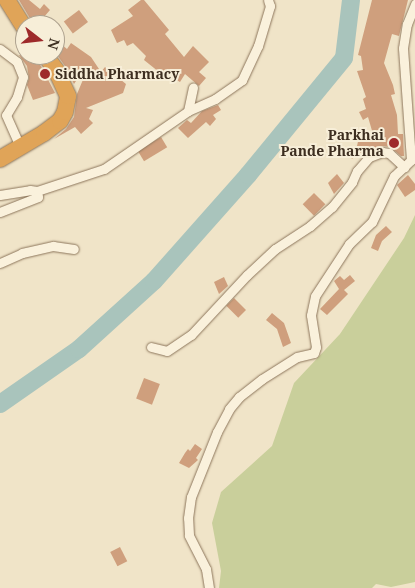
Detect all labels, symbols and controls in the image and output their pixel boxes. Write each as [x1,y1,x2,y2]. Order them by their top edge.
north arrow [15,15,65,65]
text: N [43,36,65,52]
place label: Siddha Pharmacy [55,66,179,82]
marker: Siddha Pharmacy [39,68,51,80]
place label: Parkhai Pande Pharma [280,127,384,160]
marker: Parkhai Pande Pharma [388,137,400,149]

